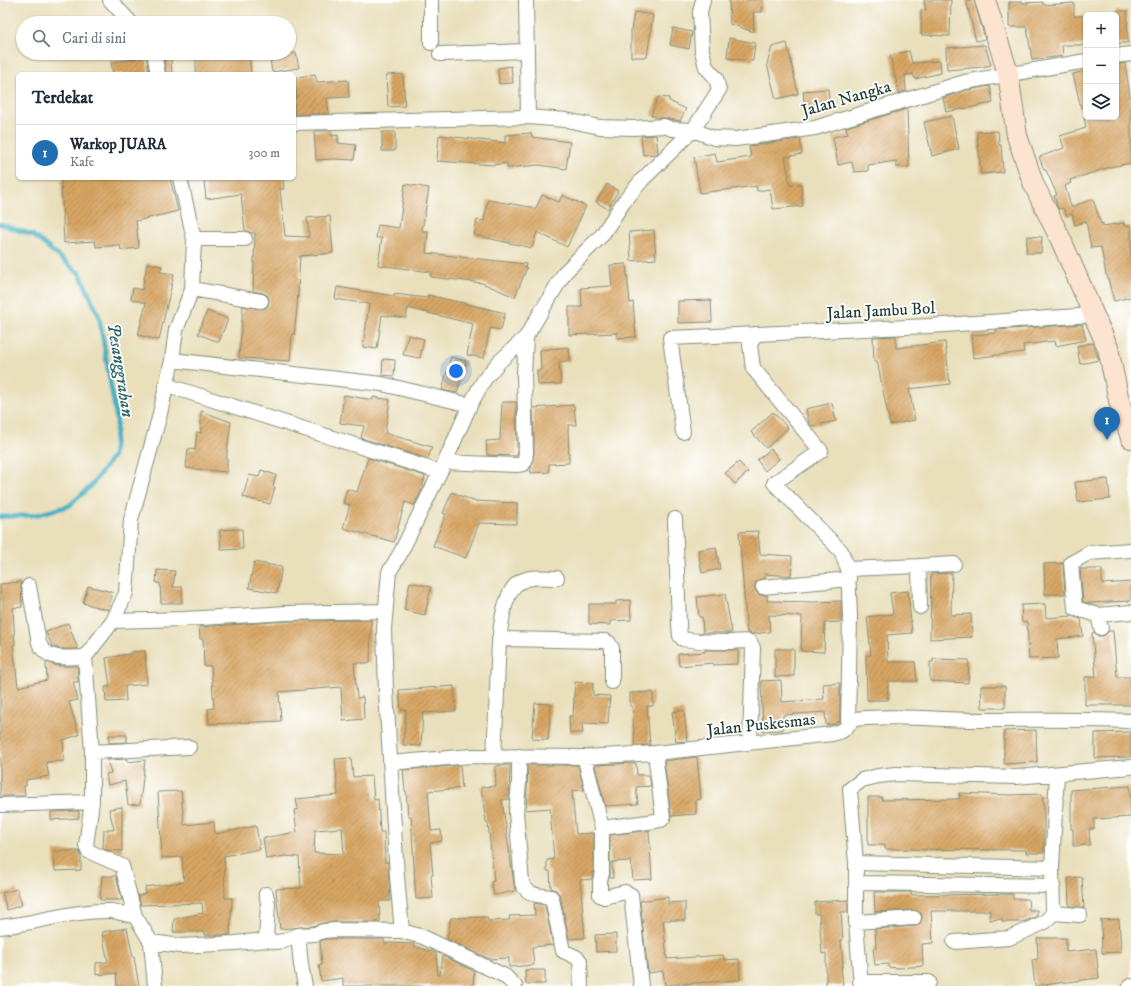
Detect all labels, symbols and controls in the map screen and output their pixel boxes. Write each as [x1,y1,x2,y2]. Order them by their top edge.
map controls [1083,12,1119,120]
button: + [1083,12,1119,48]
search box [16,16,296,60]
icon: search [30,27,52,49]
text: Cari di sini [62,29,126,48]
button: − [1083,48,1119,84]
street label: Jalan Nangka [797,75,894,123]
button: layers [1083,84,1119,120]
text: Terdekat [32,87,93,109]
text: Warkop JUARA [70,135,166,154]
text: 1 [43,145,47,161]
text: 300 m [249,145,280,161]
text: Kafe [70,154,94,170]
street label: Jalan Jambu Bol [824,297,936,325]
water label: Pesanggrahan [102,321,138,419]
your location [446,361,466,381]
pin: 1 [1094,407,1120,440]
street label: Jalan Puskesmas [704,708,817,742]

